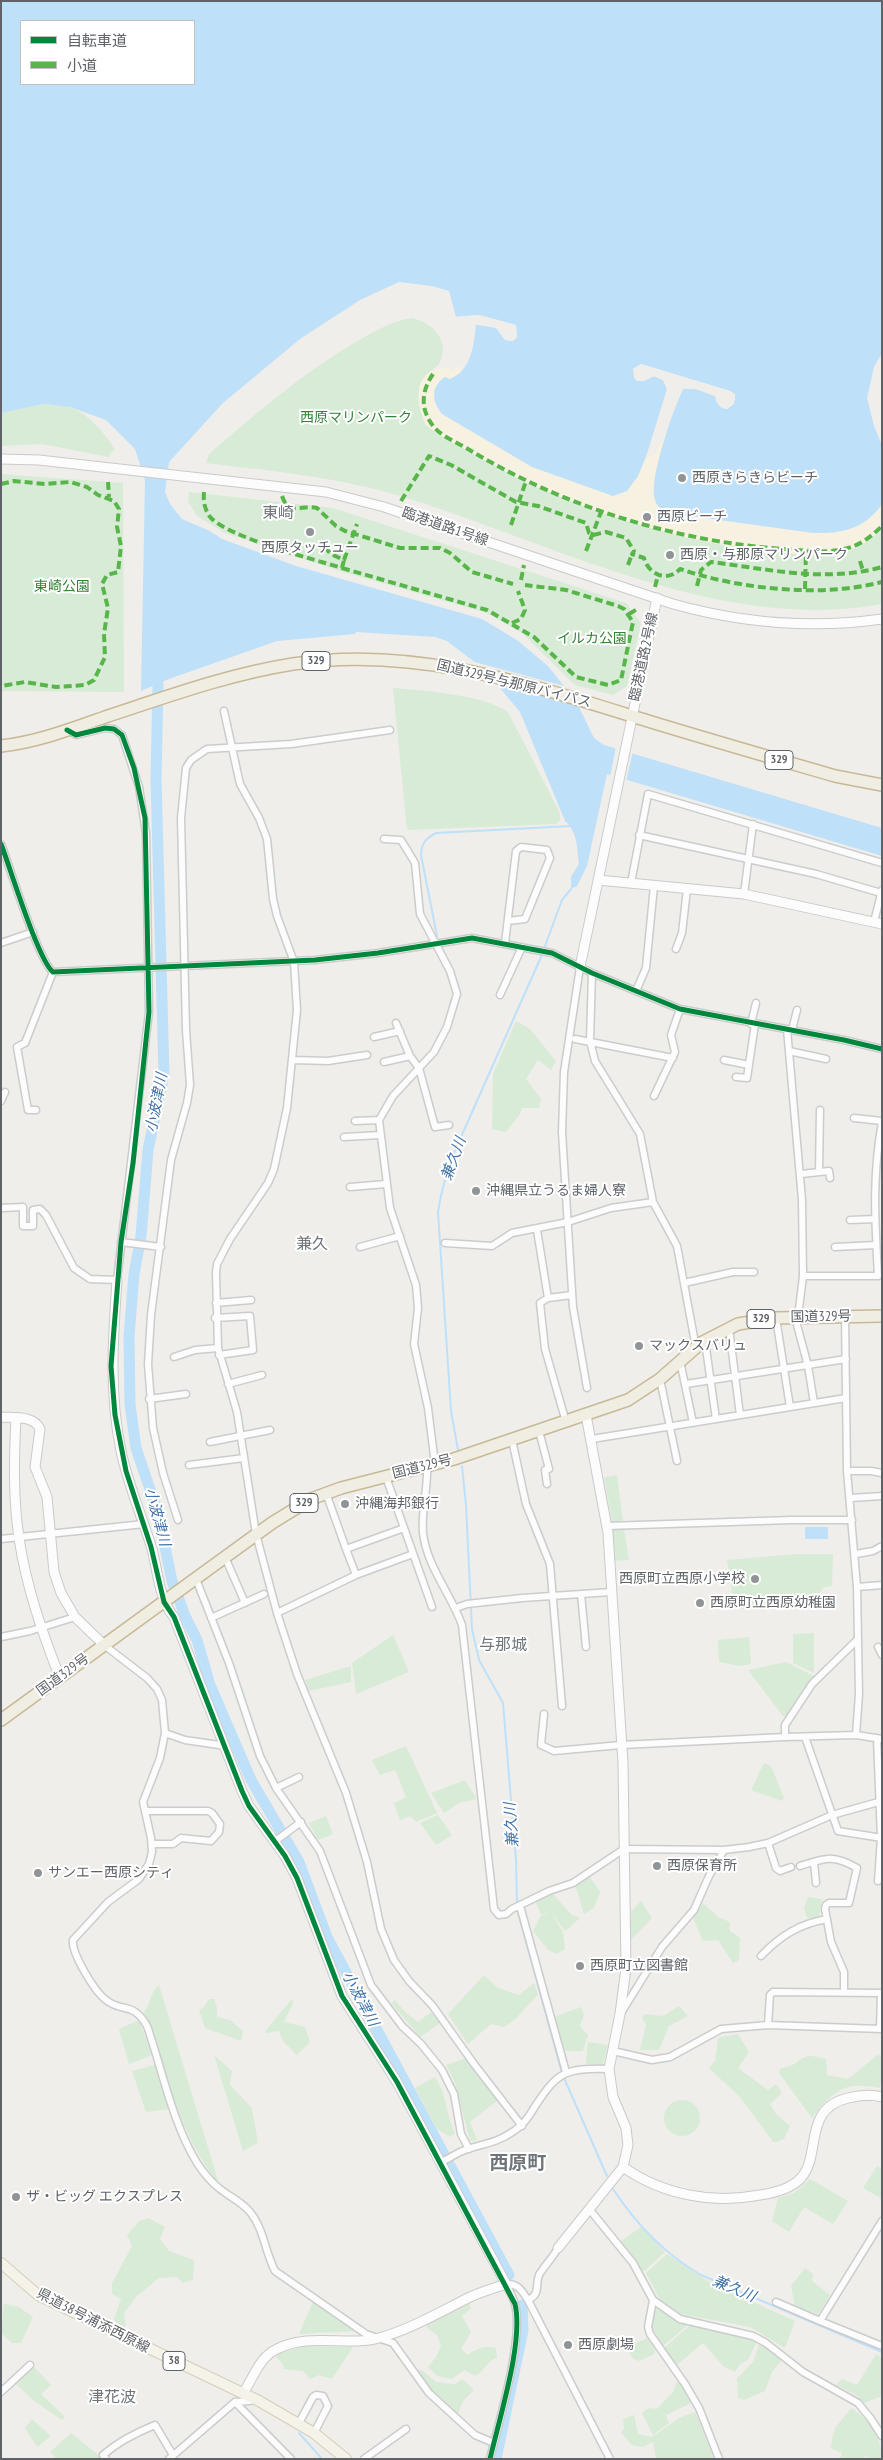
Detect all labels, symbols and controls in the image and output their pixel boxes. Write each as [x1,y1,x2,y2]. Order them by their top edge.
legend [20,20,195,85]
text: 自転車道 [67,31,127,50]
text: 小道 [67,56,97,75]
park label: 西原マリンパーク [300,410,412,426]
place label: 西原きらきらビーチ [692,470,818,486]
marker: 西原きらきらビーチ [676,472,688,484]
district label: 東崎 [262,503,294,523]
street label: 臨港道路1号線 [400,504,490,550]
place label: 西原ビーチ [657,509,727,525]
marker: 西原ビーチ [641,511,653,523]
marker: 西原タッチュー [304,526,316,538]
place label: 西原タッチュー [261,540,359,556]
place label: 西原・与那原マリンパーク [680,547,848,563]
marker: 西原・与那原マリンパーク [664,549,676,561]
park label: 東崎公園 [34,579,90,595]
street label: 臨港道路2号線 [626,611,662,703]
park label: イルカ公園 [557,631,627,647]
road number: 329 [302,651,330,670]
street label: 国道329号与那原バイパス [435,657,593,711]
road number: 329 [765,750,793,770]
water label: 小波津川 [142,1072,172,1134]
water label: 兼久川 [438,1135,470,1183]
place label: 沖縄県立うるま婦人寮 [486,1183,626,1199]
marker: 沖縄県立うるま婦人寮 [470,1185,482,1197]
district label: 兼久 [296,1234,328,1254]
street label: 国道329号 [790,1308,852,1326]
road number: 329 [747,1310,775,1328]
place label: マックスバリュ [649,1338,747,1354]
marker: マックスバリュ [633,1340,645,1352]
street label: 国道329号 [390,1451,454,1483]
water label: 小波津川 [141,1486,173,1548]
road number: 329 [290,1494,318,1512]
place label: 沖縄海邦銀行 [355,1496,439,1512]
marker: 沖縄海邦銀行 [339,1498,351,1510]
place label: 西原町立西原小学校 [619,1571,745,1587]
marker: 西原町立西原小学校 [749,1573,761,1585]
place label: 西原町立西原幼稚園 [710,1595,836,1611]
marker: 西原町立西原幼稚園 [694,1597,706,1609]
district label: 与那城 [479,1635,527,1655]
street label: 国道329号 [33,1650,93,1700]
water label: 兼久川 [501,1802,523,1848]
place label: 西原保育所 [667,1858,737,1874]
marker: 西原保育所 [651,1860,663,1872]
place label: サンエー西原シティ [48,1865,174,1881]
marker: サンエー西原シティ [32,1867,44,1879]
place label: 西原町立図書館 [590,1958,688,1974]
marker: 西原町立図書館 [574,1960,586,1972]
water label: 小波津川 [338,1968,382,2030]
district label: 西原町 [490,2153,546,2175]
place label: ザ・ビッグ エクスプレス [26,2189,183,2205]
marker: ザ・ビッグ エクスプレス [10,2191,22,2203]
water label: 兼久川 [710,2272,758,2306]
street label: 県道38号浦添西原線 [34,2285,152,2357]
place label: 西原劇場 [578,2337,634,2353]
marker: 西原劇場 [562,2339,574,2351]
road number: 38 [163,2352,185,2370]
district label: 津花波 [88,2387,136,2407]

